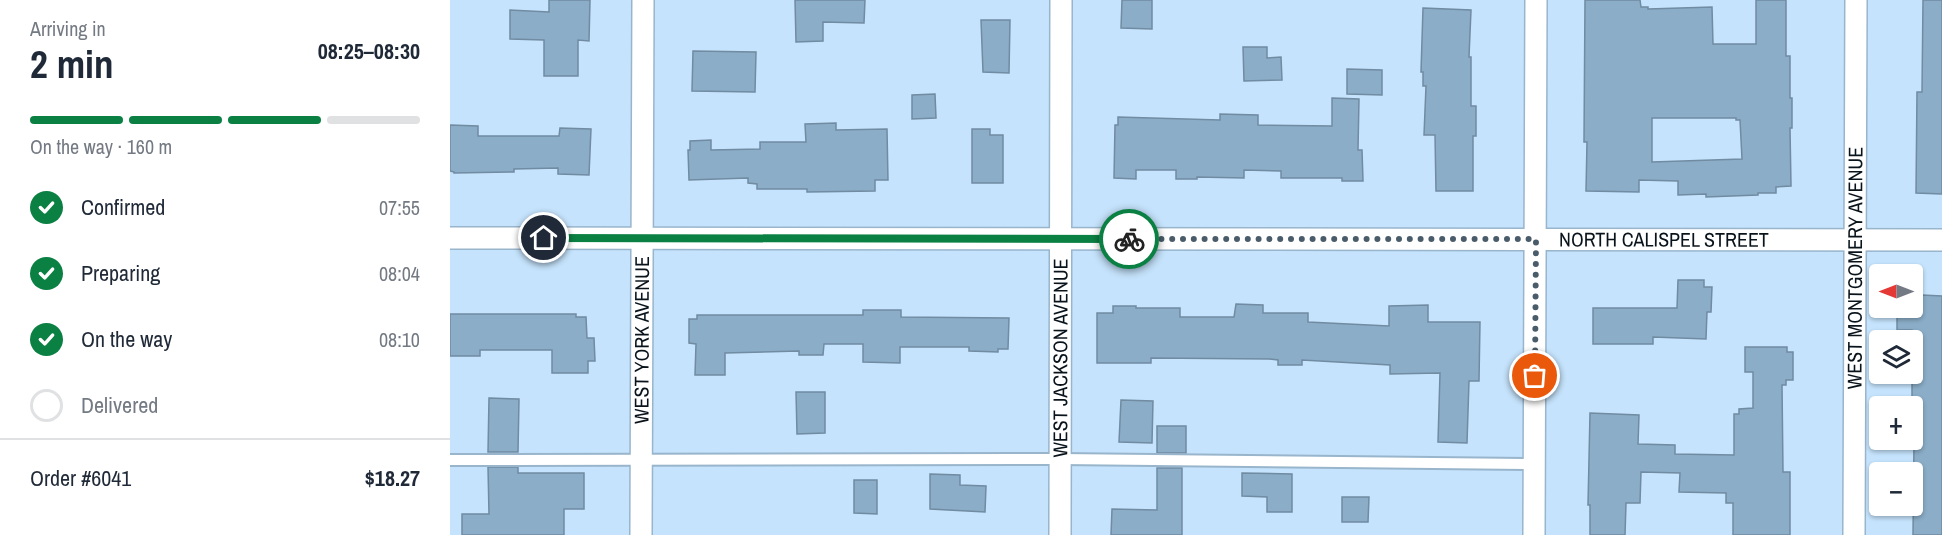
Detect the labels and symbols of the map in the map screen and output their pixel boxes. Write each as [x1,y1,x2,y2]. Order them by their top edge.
street label: WEST MONTGOMERY AVENUE [1841,147,1868,389]
courier [1099,209,1159,269]
pin [518,212,569,263]
street label: NORTH CALISPEL STREET [1559,225,1769,253]
street label: WEST YORK AVENUE [627,256,655,424]
street label: WEST JACKSON AVENUE [1046,258,1074,458]
north arrow [1869,264,1923,318]
pin [1509,350,1560,401]

